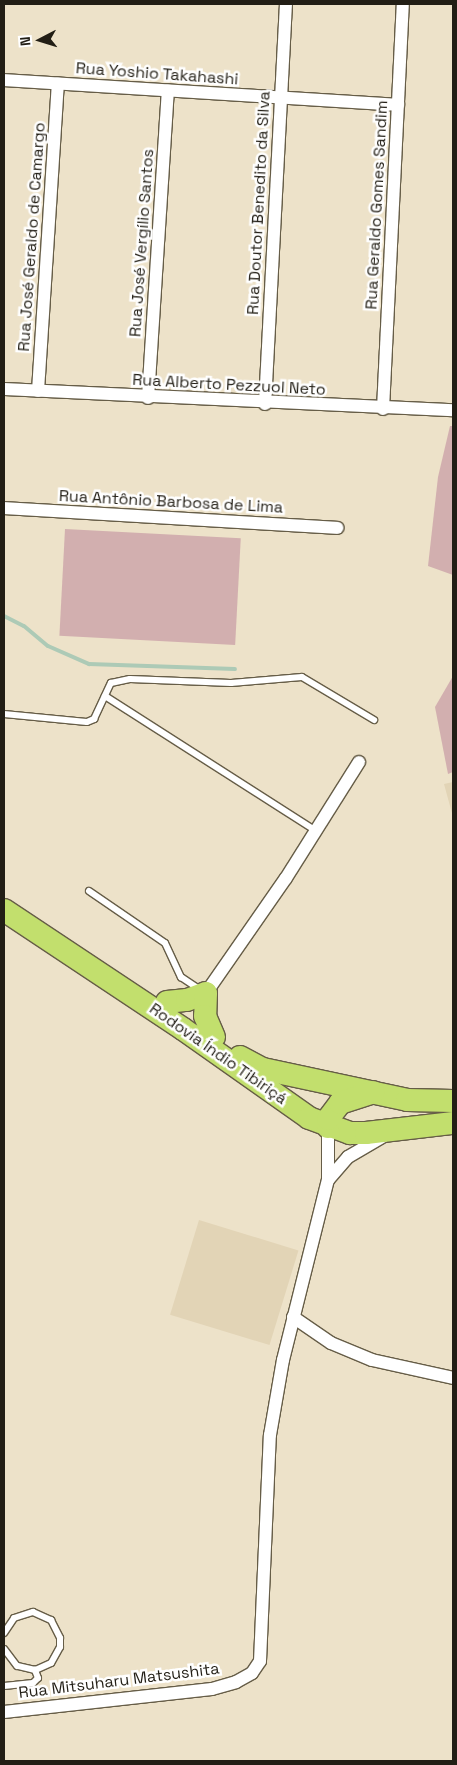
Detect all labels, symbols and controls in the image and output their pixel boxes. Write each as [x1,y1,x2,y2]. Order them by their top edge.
north arrow [15,15,65,65]
text: N [16,36,34,47]
street label: Rua Yoshio Takahashi [75,59,239,89]
street label: Rua Doutor Benedito da Silva [244,91,274,315]
street label: Rua Geraldo Gomes Sandim [362,100,392,310]
street label: Rua José Geraldo de Camargo [14,122,50,352]
street label: Rua José Vergílio Santos [126,148,158,338]
street label: Rua Alberto Pezzuol Neto [132,370,326,400]
street label: Rua Antônio Barbosa de Lima [58,487,284,517]
street label: Rodovia Índio Tibiriçá [145,999,291,1109]
street label: Rua Mitsuharu Matsushita [17,1659,221,1703]

